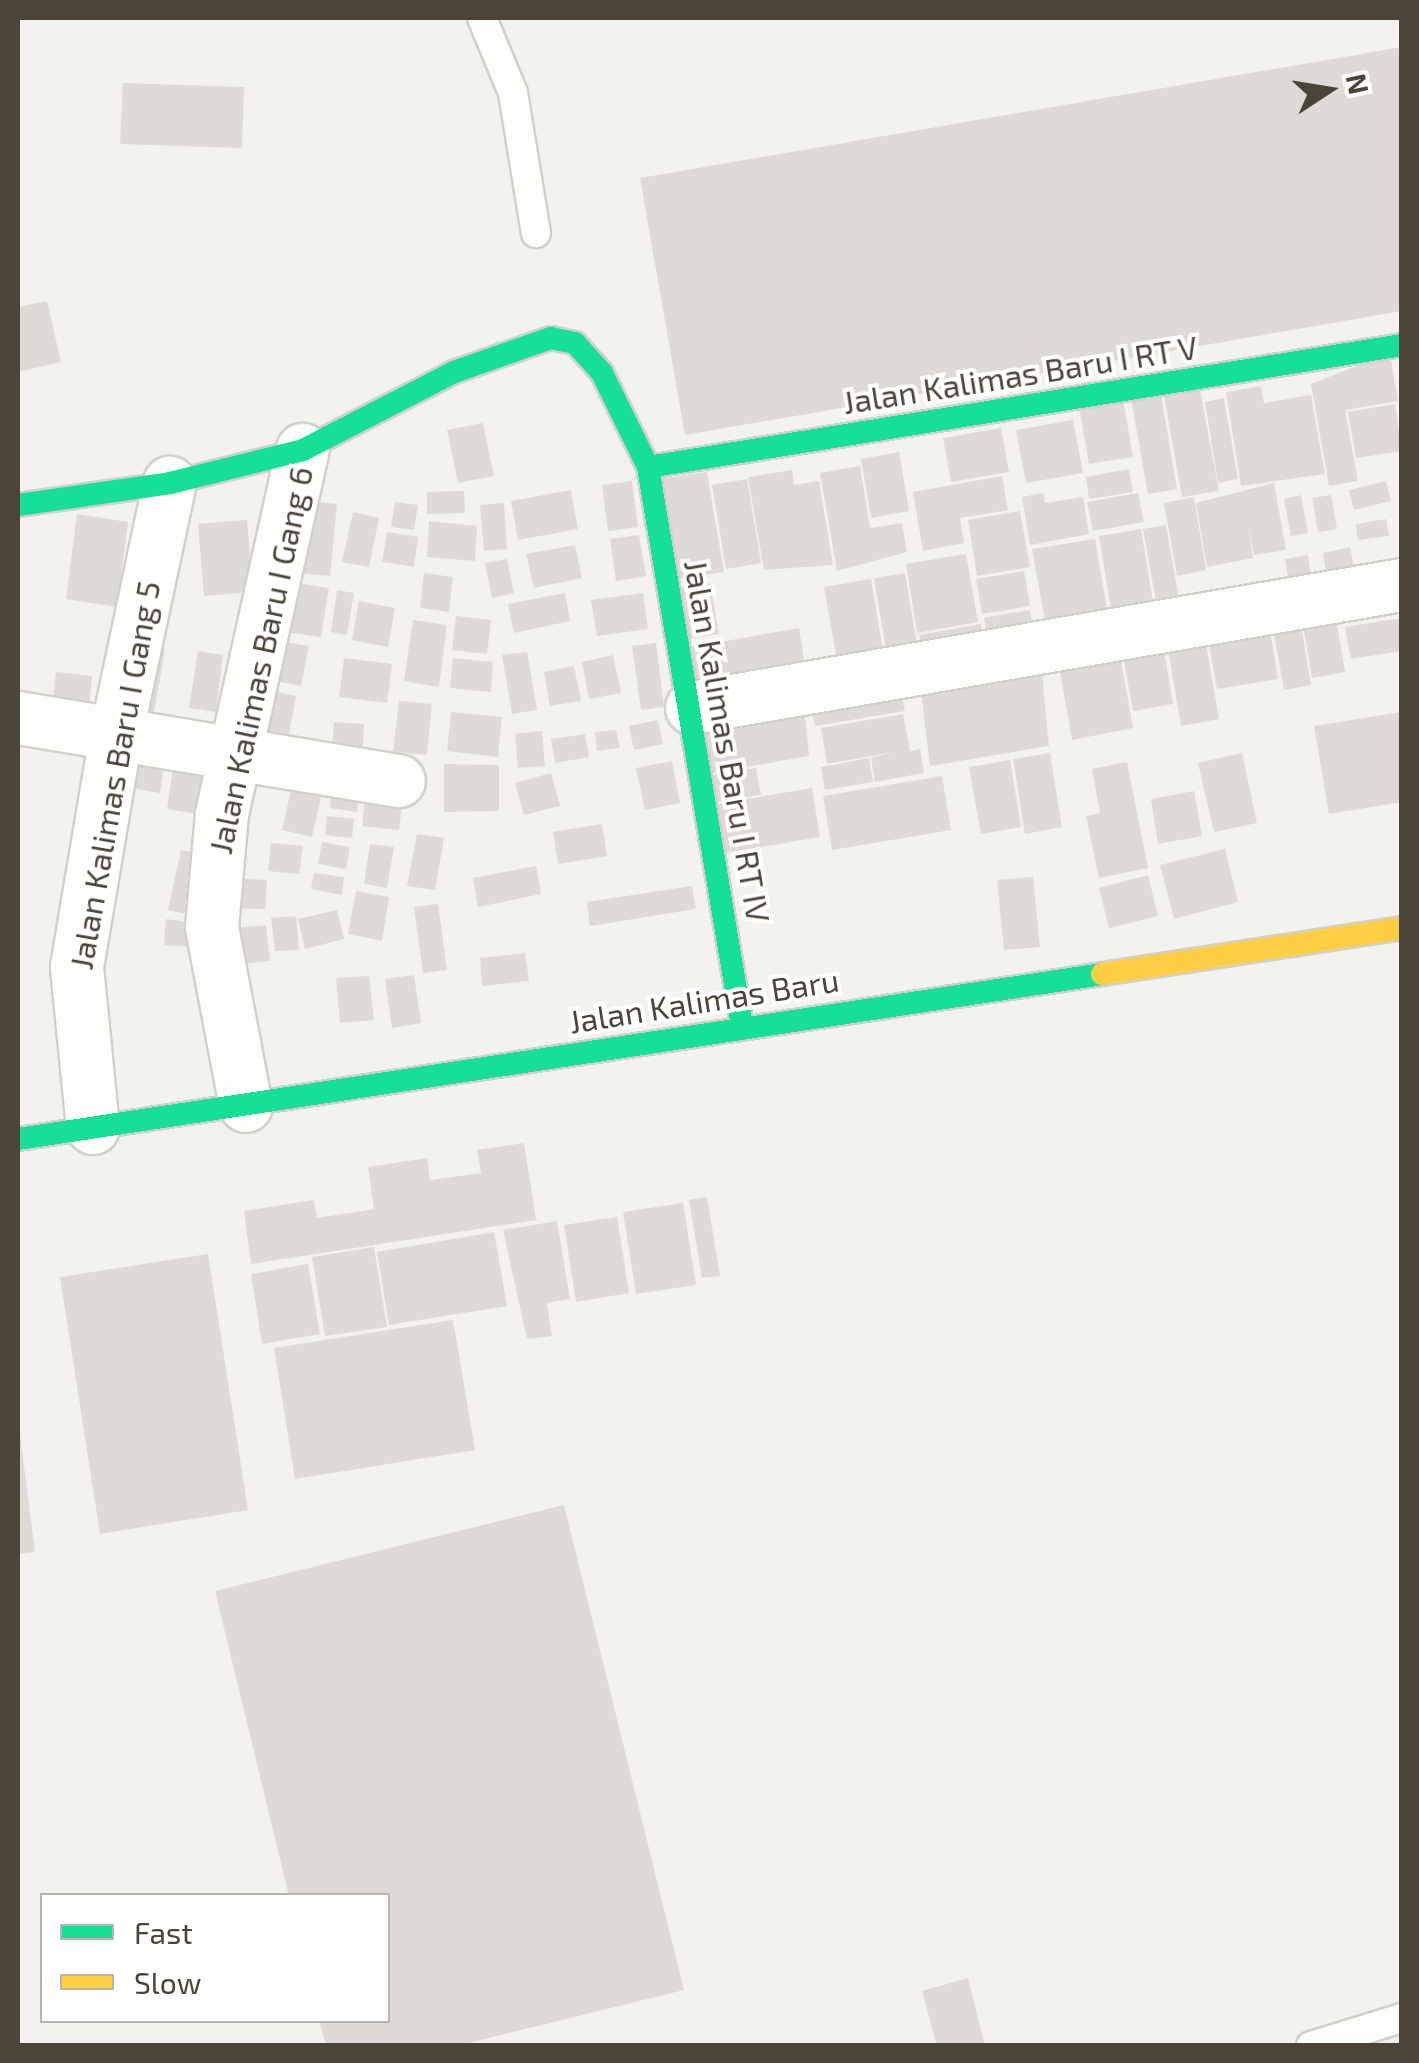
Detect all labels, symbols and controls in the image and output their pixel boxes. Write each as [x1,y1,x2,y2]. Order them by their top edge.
north arrow [1279,40,1379,140]
text: N [1340,70,1377,97]
street label: Jalan Kalimas Baru I RT V [839,327,1201,421]
street label: Jalan Kalimas Baru I Gang 6 [200,463,320,857]
street label: Jalan Kalimas Baru I RT IV [677,556,779,926]
street label: Jalan Kalimas Baru I Gang 5 [61,578,167,972]
street label: Jalan Kalimas Baru [566,960,842,1040]
legend [40,1893,390,2023]
text: Fast [134,1914,193,1950]
text: Slow [134,1964,201,2000]

